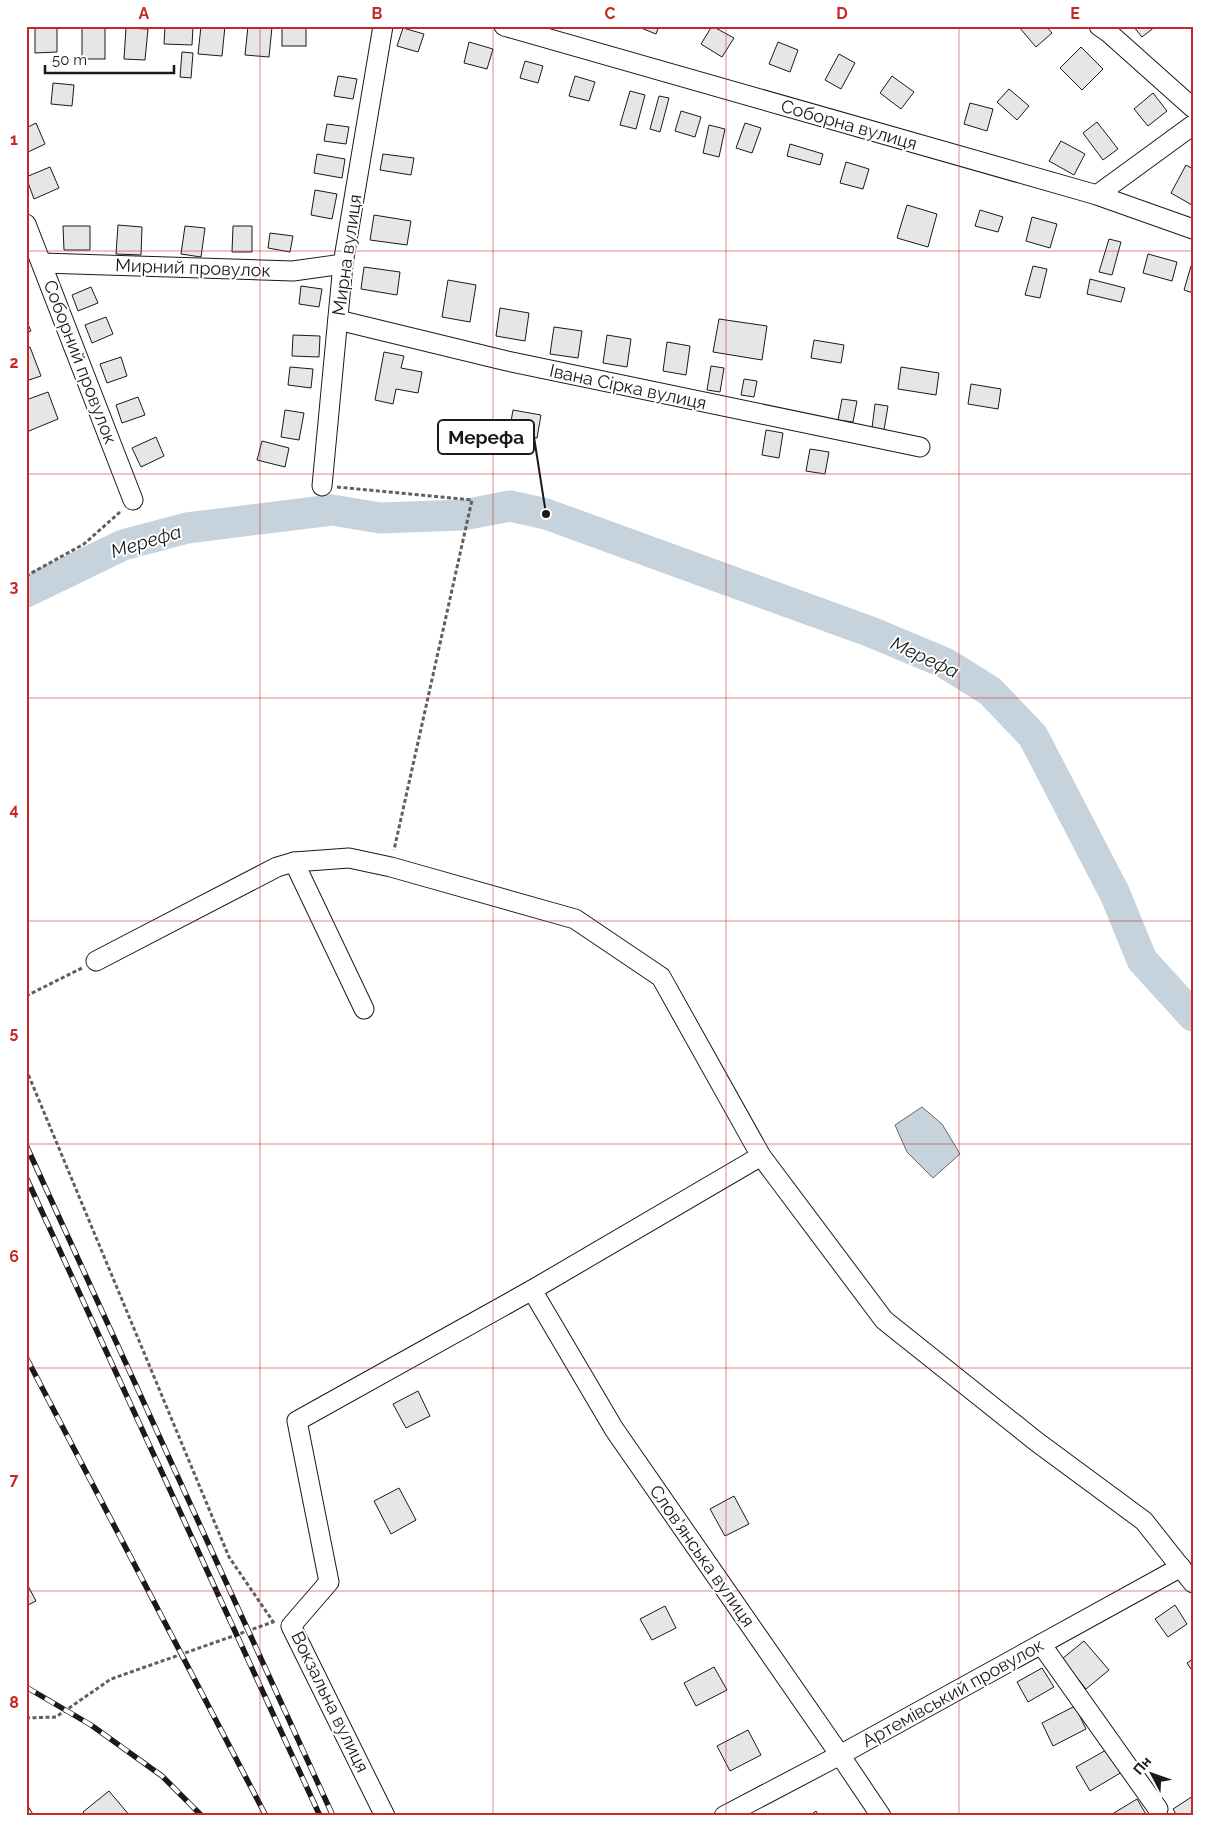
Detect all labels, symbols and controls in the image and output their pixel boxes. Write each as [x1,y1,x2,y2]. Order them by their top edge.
text: A [139,4,150,23]
text: B [372,4,383,23]
text: C [605,4,616,23]
text: D [836,4,848,23]
text: E [1070,4,1080,23]
scale bar [45,42,174,74]
text: 50 m [52,51,87,69]
street label: Соборна вулиця [779,95,920,154]
text: 1 [10,130,18,149]
street label: Мирна вулиця [328,193,365,317]
street label: Мирний провулок [115,254,271,281]
street label: Соборний провулок [39,277,121,447]
text: 2 [9,353,19,372]
street label: Івана Сірка вулиця [548,360,709,413]
callout: Мерефа [438,420,534,454]
text: Мерефа [448,426,524,448]
water label: Мерефа [108,520,184,562]
text: 3 [10,577,19,596]
water label: Мерефа [887,632,963,682]
text: 4 [9,800,19,819]
text: 5 [10,1023,19,1042]
text: 6 [9,1247,19,1266]
text: 7 [10,1470,19,1489]
street label: Слов’янська вулиця [646,1481,759,1631]
street label: Вокзальна вулиця [287,1628,374,1776]
street label: Артемівський провулок [858,1634,1047,1751]
text: 8 [9,1693,19,1712]
north arrow [1126,1750,1176,1800]
text: Пн [1130,1753,1154,1778]

